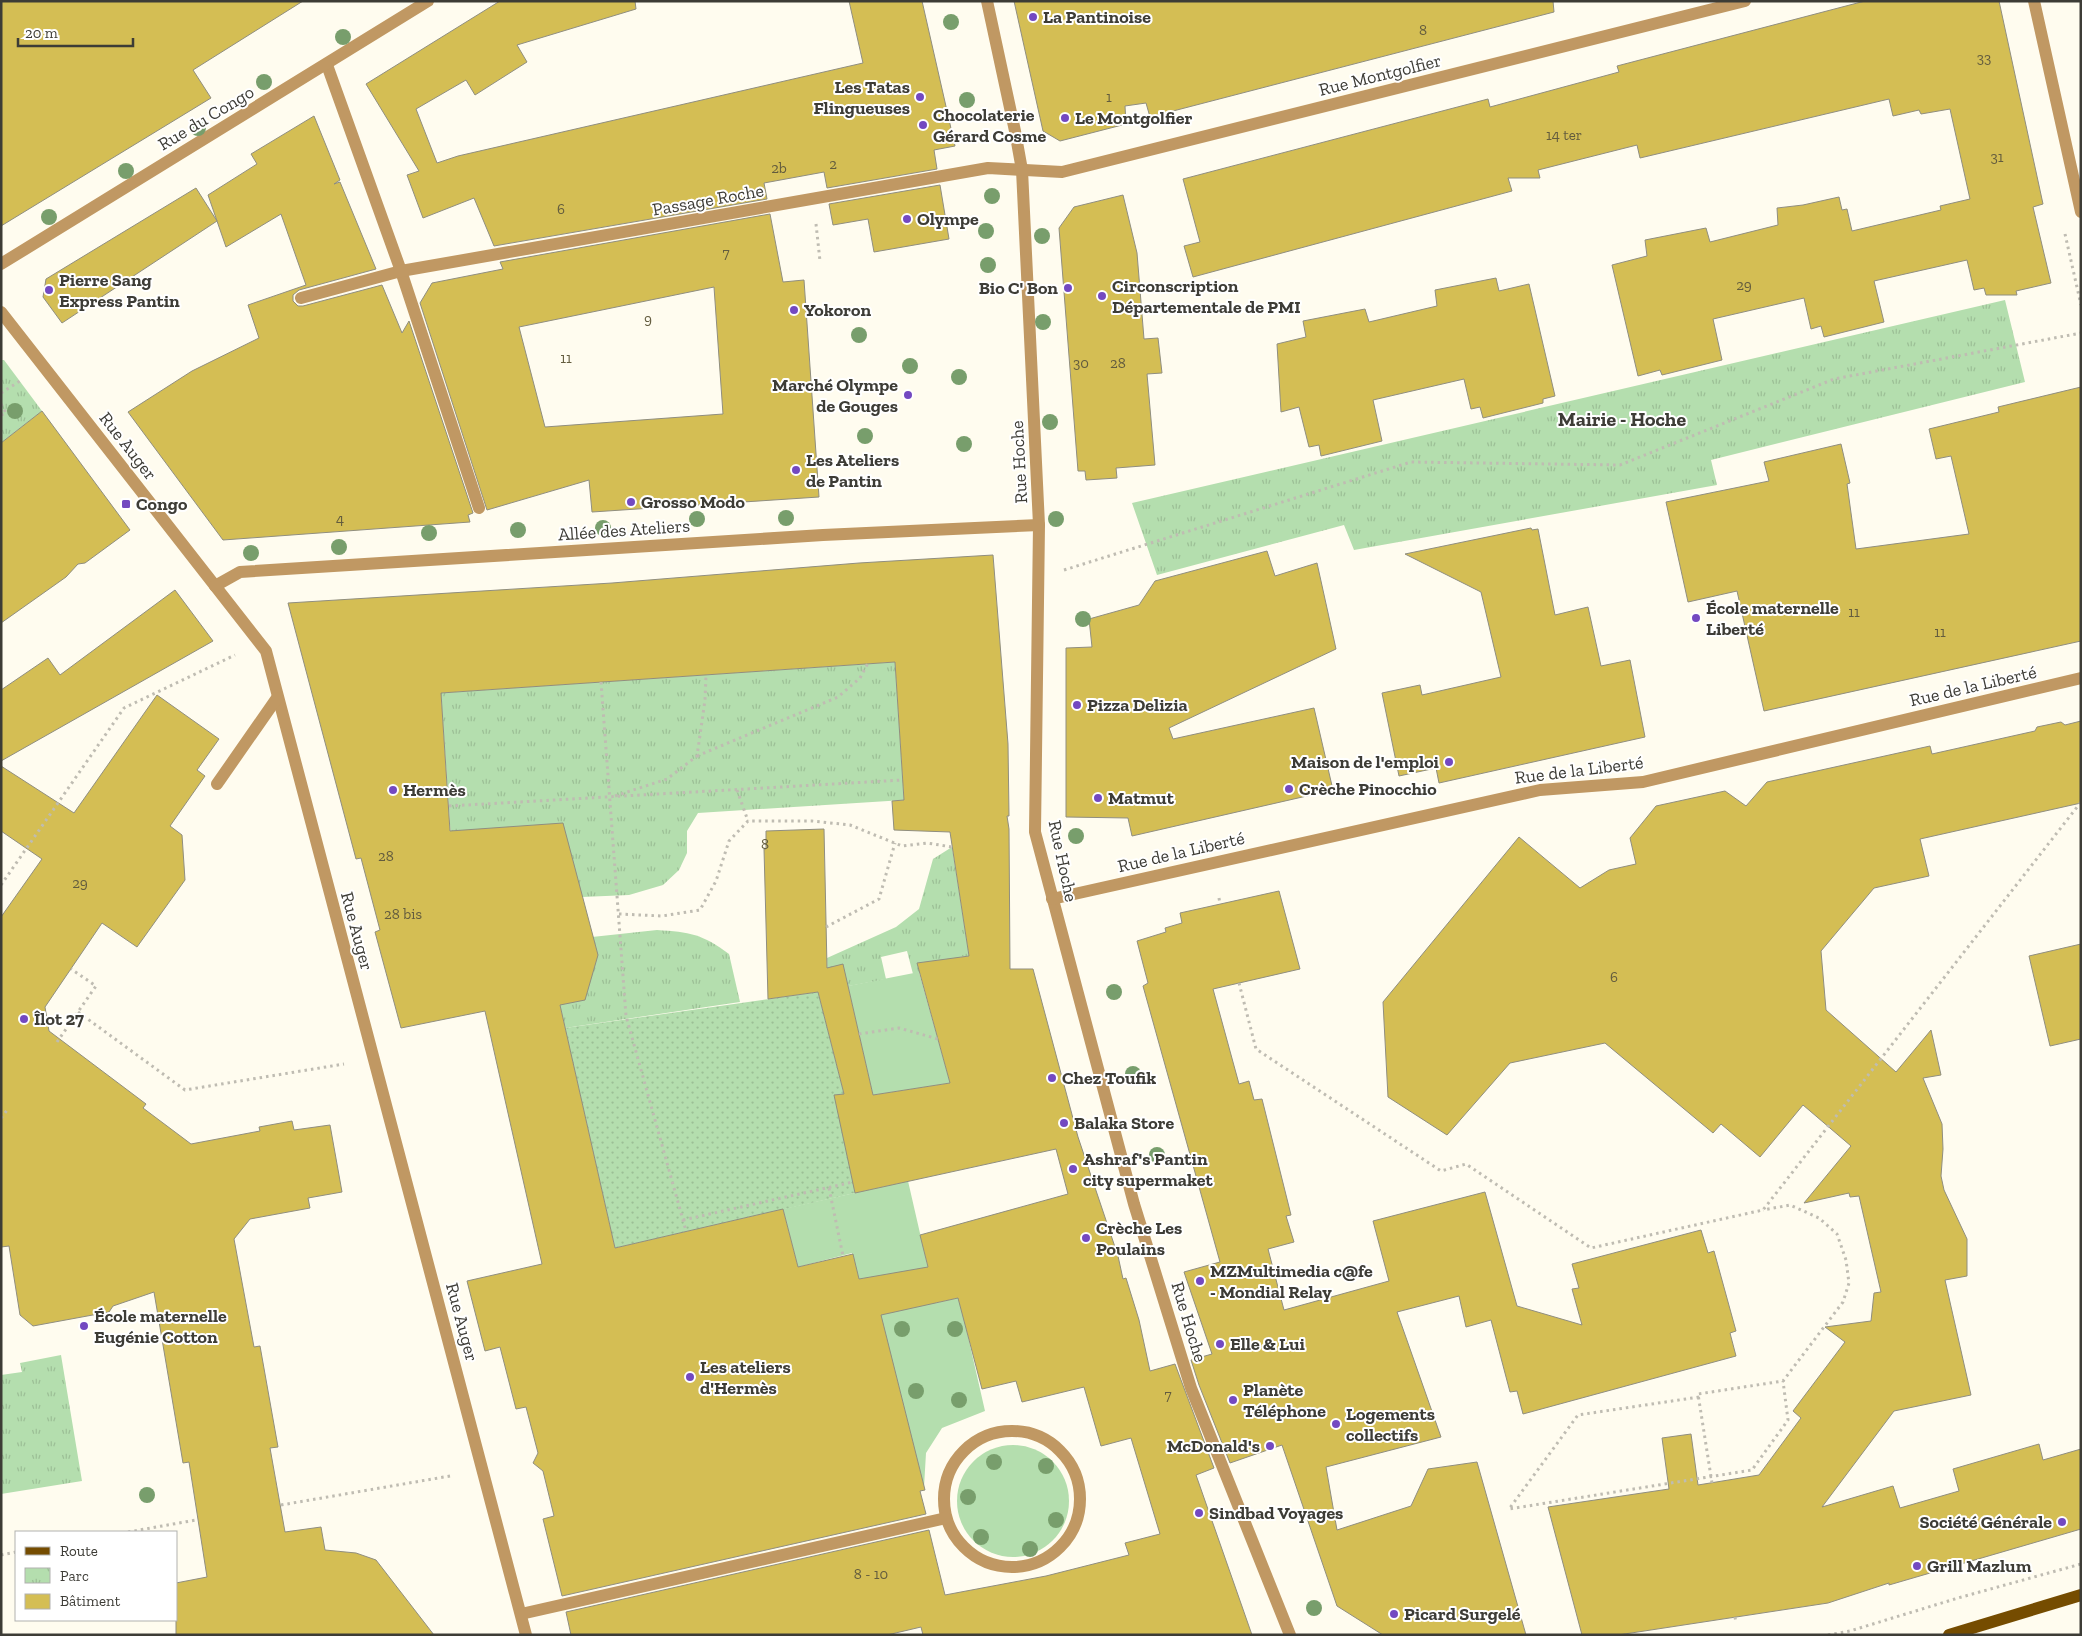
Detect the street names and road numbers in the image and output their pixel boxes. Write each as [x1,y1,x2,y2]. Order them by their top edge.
street label: Rue Montgolfier [1316,49,1444,101]
street label: Rue du Congo [154,81,258,155]
street label: Passage Roche [651,179,765,221]
street label: Rue Auger [95,407,161,485]
street label: Rue Hoche [1006,420,1032,504]
street label: Allée des Ateliers [557,514,691,546]
street label: Rue de la Liberté [1907,661,2039,711]
street label: Rue de la Liberté [1513,751,1645,789]
street label: Rue Hoche [1044,818,1082,904]
street label: Rue de la Liberté [1115,827,1247,877]
street label: Rue Auger [336,889,378,973]
street label: Rue Hoche [1166,1279,1212,1365]
street label: Rue Auger [441,1280,483,1364]

